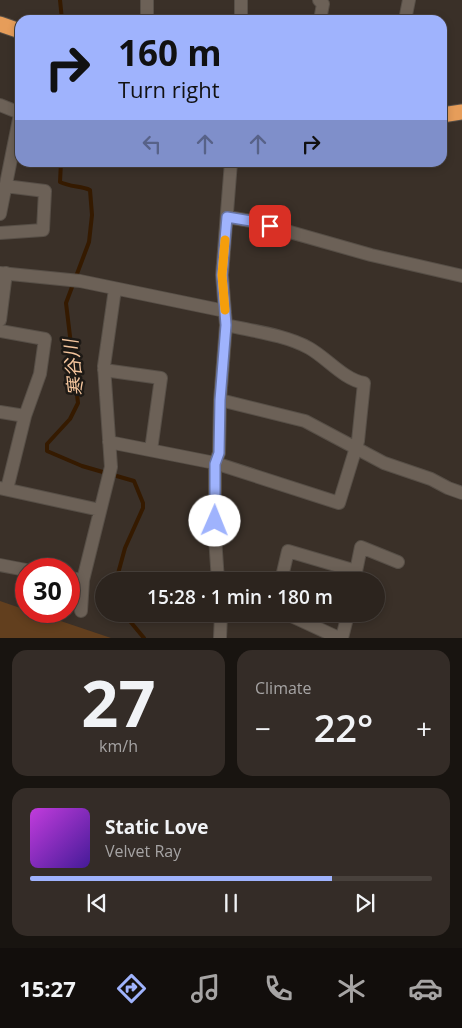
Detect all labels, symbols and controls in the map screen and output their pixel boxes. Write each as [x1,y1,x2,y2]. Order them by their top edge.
text: 160 m [118,29,222,76]
icon: right [35,35,100,100]
text: Turn right [118,74,220,104]
icon: left [138,130,166,158]
icon: ahead [191,130,219,158]
icon: ahead [244,130,272,158]
icon: right [297,130,325,158]
pin [249,205,291,247]
icon: arrive [256,212,284,240]
water label: 寒谷川 [57,336,89,398]
position arrow [188,494,240,546]
speed limit sign: 30 [15,558,80,623]
text: 15:28 · 1 min · 180 m [147,584,333,610]
text: 27 [81,658,156,746]
text: Climate [255,677,312,699]
text: 22° [314,701,373,753]
text: − [255,709,271,747]
text: + [416,709,432,747]
text: km/h [99,735,138,757]
text: Static Love [105,814,208,840]
text: Velvet Ray [105,840,181,862]
icon: previous [83,889,111,917]
icon: pause [217,889,245,917]
icon: next [351,889,379,917]
icon: directions [114,971,149,1006]
icon: music [188,971,223,1006]
icon: phone [261,971,296,1006]
icon: climate [334,971,369,1006]
icon: car [408,971,443,1006]
text: 15:27 [19,973,76,1003]

